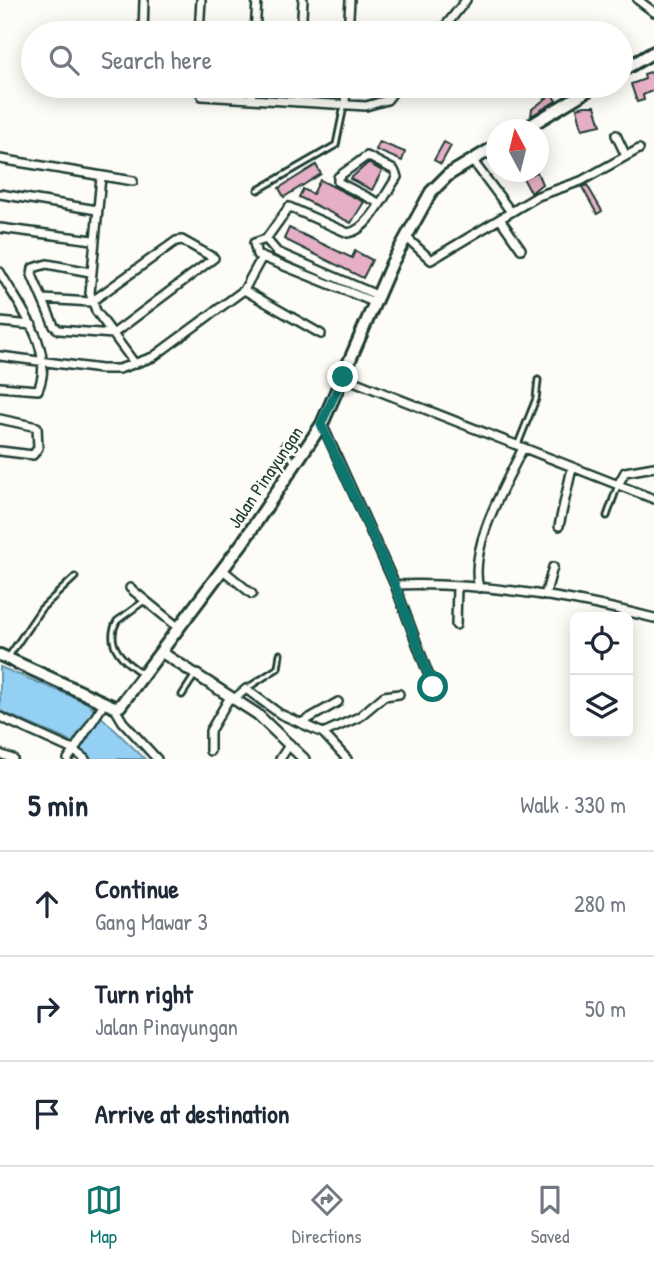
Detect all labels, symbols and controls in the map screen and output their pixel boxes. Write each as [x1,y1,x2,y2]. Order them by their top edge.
search box [21,21,633,98]
icon: search [45,41,83,79]
text: Search here [101,42,212,77]
north arrow [486,119,549,182]
route end [327,361,358,392]
street label: Jalan Pinayungan [221,421,309,533]
map controls [570,612,633,738]
button: locate [570,612,633,675]
route start [417,671,448,702]
button: layers [570,675,633,738]
text: 5 min [28,785,88,825]
text: Walk · 330 m [520,789,626,820]
text: Continue [95,871,179,906]
icon: ahead [28,885,66,923]
text: 280 m [574,888,626,919]
text: Gang Mawar 3 [95,906,208,937]
text: Turn right [95,976,193,1011]
icon: right [28,990,66,1028]
text: 50 m [585,993,626,1024]
text: Jalan Pinayungan [95,1011,238,1042]
icon: arrive [28,1095,66,1133]
text: Arrive at destination [95,1096,290,1131]
tab: Map [85,1181,123,1249]
tab: Directions [292,1181,362,1249]
tab: Saved [531,1181,569,1249]

